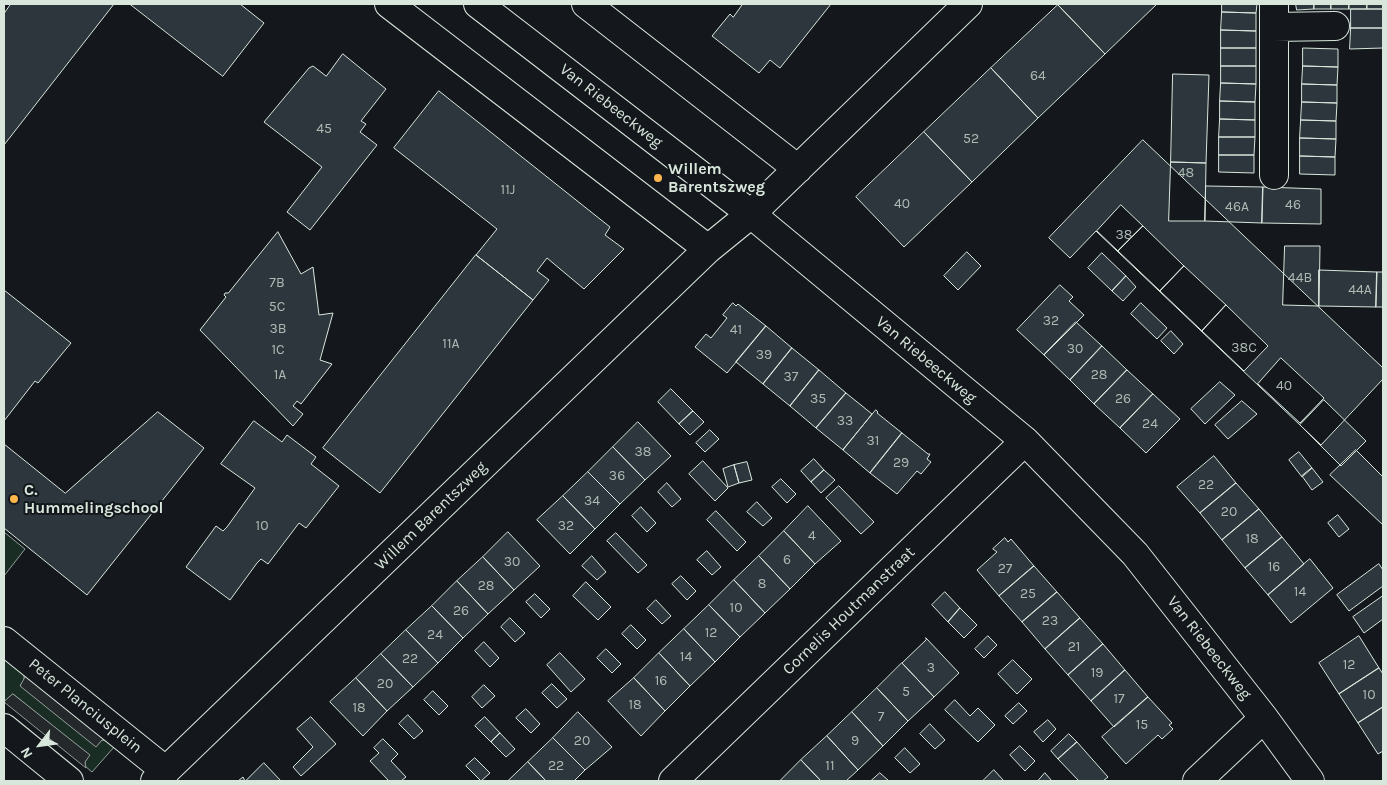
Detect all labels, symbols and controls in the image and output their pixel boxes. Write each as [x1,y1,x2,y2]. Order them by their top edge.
street label: Van Riebeeckweg [556,60,666,152]
house number: 64 [1030,68,1046,84]
house number: 45 [316,121,332,137]
house number: 52 [963,131,979,147]
place label: Willem Barentszweg [668,159,765,197]
house number: 48 [1178,165,1194,181]
marker: Willem Barentszweg [652,172,664,184]
house number: 11J [501,182,515,198]
house number: 40 [894,196,910,212]
house number: 46 [1285,197,1301,213]
house number: 46A [1225,199,1249,215]
house number: 38 [1116,227,1132,243]
house number: 44B [1288,270,1312,286]
house number: 7B [269,275,285,291]
house number: 44A [1348,282,1372,298]
house number: 5C [269,299,285,315]
street label: Van Riebeeckweg [872,312,980,408]
house number: 32 [1043,313,1059,329]
house number: 3B [270,321,286,337]
house number: 41 [730,322,742,338]
house number: 11A [442,336,460,352]
house number: 38C [1231,340,1257,356]
house number: 30 [1067,341,1083,357]
house number: 1C [271,342,285,358]
house number: 39 [756,347,772,363]
house number: 1A [274,367,286,383]
house number: 28 [1091,367,1107,383]
house number: 37 [784,369,798,385]
house number: 40 [1276,378,1292,394]
house number: 35 [810,391,826,407]
house number: 26 [1115,391,1131,407]
house number: 33 [837,413,853,429]
house number: 24 [1142,416,1158,432]
house number: 31 [867,433,879,449]
house number: 38 [635,444,651,460]
house number: 29 [893,455,909,471]
street label: Willem Barentszweg [371,458,491,574]
house number: 36 [609,468,625,484]
house number: 22 [1198,477,1214,493]
place label: C. Hummelingschool [24,480,163,518]
marker: C. Hummelingschool [8,493,20,505]
house number: 34 [584,493,600,509]
house number: 20 [1221,504,1237,520]
house number: 10 [256,518,268,534]
house number: 32 [558,518,574,534]
house number: 4 [808,528,816,544]
house number: 18 [1245,531,1259,547]
street label: Cornelis Houtmanstraat [779,543,919,679]
house number: 6 [783,552,791,568]
house number: 30 [504,554,520,570]
house number: 16 [1268,559,1280,575]
house number: 27 [998,561,1012,577]
house number: 8 [758,576,766,592]
house number: 28 [478,578,494,594]
house number: 14 [1294,584,1306,600]
house number: 25 [1020,586,1036,602]
street label: Van Riebeeckweg [1163,593,1255,703]
house number: 10 [730,600,742,616]
house number: 26 [453,603,469,619]
house number: 23 [1042,613,1058,629]
house number: 12 [705,625,717,641]
house number: 24 [427,627,443,643]
house number: 21 [1068,639,1080,655]
house number: 14 [680,649,692,665]
house number: 22 [402,651,418,667]
street label: Peter Planciusplein [24,654,146,758]
house number: 12 [1343,657,1355,673]
house number: 3 [927,660,935,676]
house number: 19 [1091,665,1103,681]
house number: 16 [655,673,667,689]
house number: 20 [377,676,393,692]
house number: 5 [902,684,910,700]
house number: 10 [1363,687,1375,703]
house number: 17 [1113,691,1125,707]
house number: 18 [628,697,642,713]
house number: 18 [352,700,366,716]
house number: 7 [878,709,884,725]
house number: 15 [1136,717,1148,733]
north arrow [15,720,65,770]
house number: 20 [574,733,590,749]
house number: 9 [851,733,859,749]
text: N [17,744,36,761]
house number: 22 [548,758,564,774]
house number: 11 [825,758,835,774]

